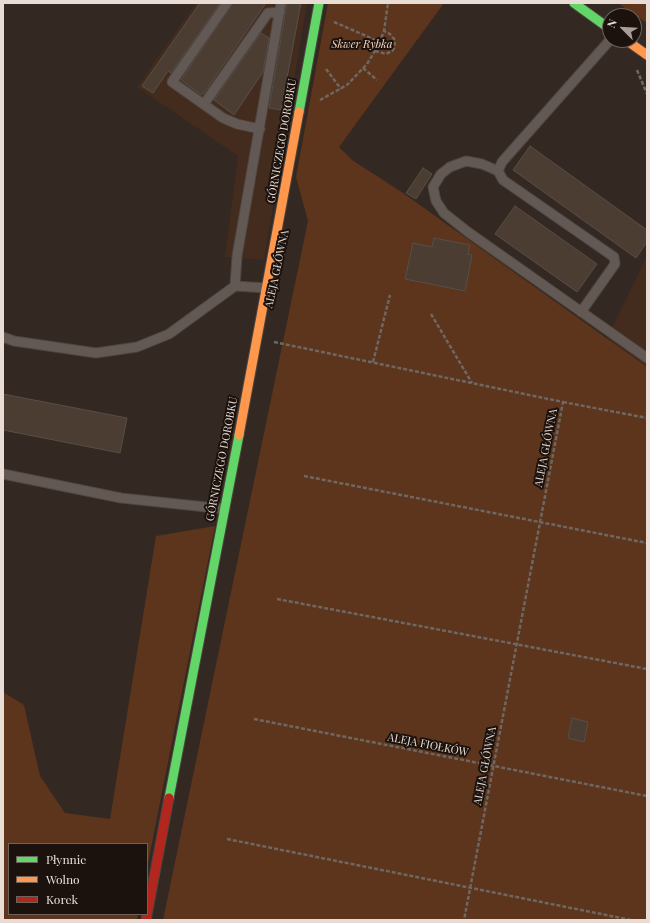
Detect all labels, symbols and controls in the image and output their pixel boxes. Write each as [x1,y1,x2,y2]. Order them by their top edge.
north arrow [602,8,642,48]
text: N [603,17,620,30]
park label: Skwer Rybka [331,38,393,52]
street label: GÓRNICZEGO DOROBKU [265,78,299,204]
street label: ALEJA GŁÓWNA [262,229,292,309]
street label: GÓRNICZEGO DOROBKU [203,396,241,522]
street label: ALEJA GŁÓWNA [532,408,560,488]
street label: ALEJA GŁÓWNA [471,726,499,806]
street label: ALEJA FIOŁKÓW [386,731,470,759]
legend [8,843,148,915]
text: Płynnie [46,851,86,867]
text: Wolno [46,871,80,887]
text: Korek [46,891,78,907]

